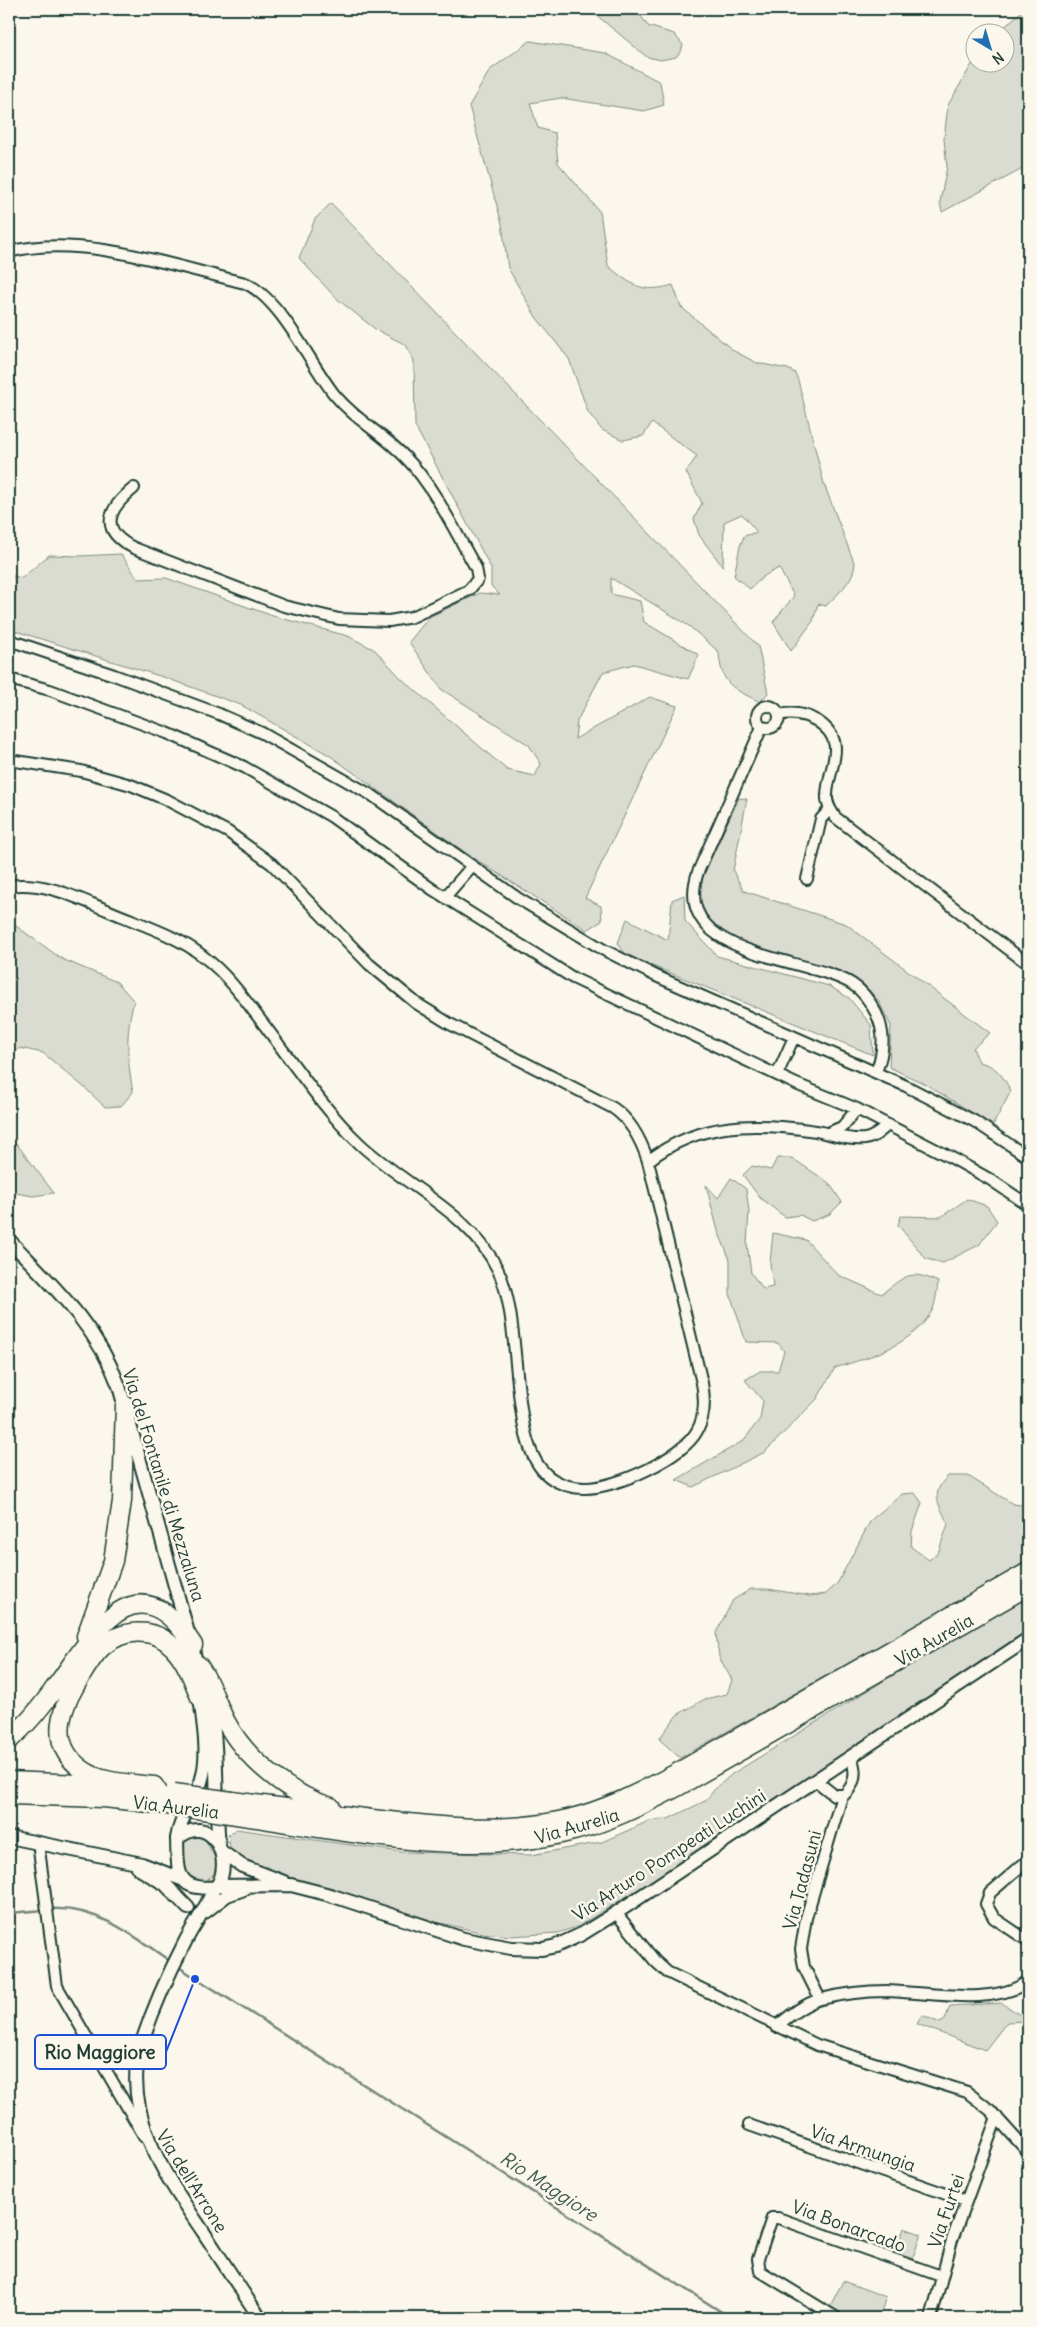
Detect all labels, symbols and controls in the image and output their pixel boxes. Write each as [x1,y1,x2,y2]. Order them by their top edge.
north arrow [964,22,1014,72]
text: N [989,48,1007,68]
street label: Via del Fontanile di Mezzaluna [118,1366,210,1604]
street label: Via Aurelia [891,1608,977,1672]
street label: Via Arturo Pompeati Luchini [568,1784,770,1926]
street label: Via Aurelia [132,1790,220,1824]
street label: Via Aurelia [532,1803,622,1849]
street label: Via Tadasuni [778,1828,826,1932]
callout: Rio Maggiore [35,2035,166,2069]
text: Rio Maggiore [44,2040,156,2064]
street label: Via Armungia [807,2119,919,2177]
street label: Via dell'Arrone [151,2125,233,2237]
water label: Rio Maggiore [496,2146,604,2227]
street label: Via Furtei [923,2171,969,2251]
street label: Via Bonarcado [789,2195,909,2257]

